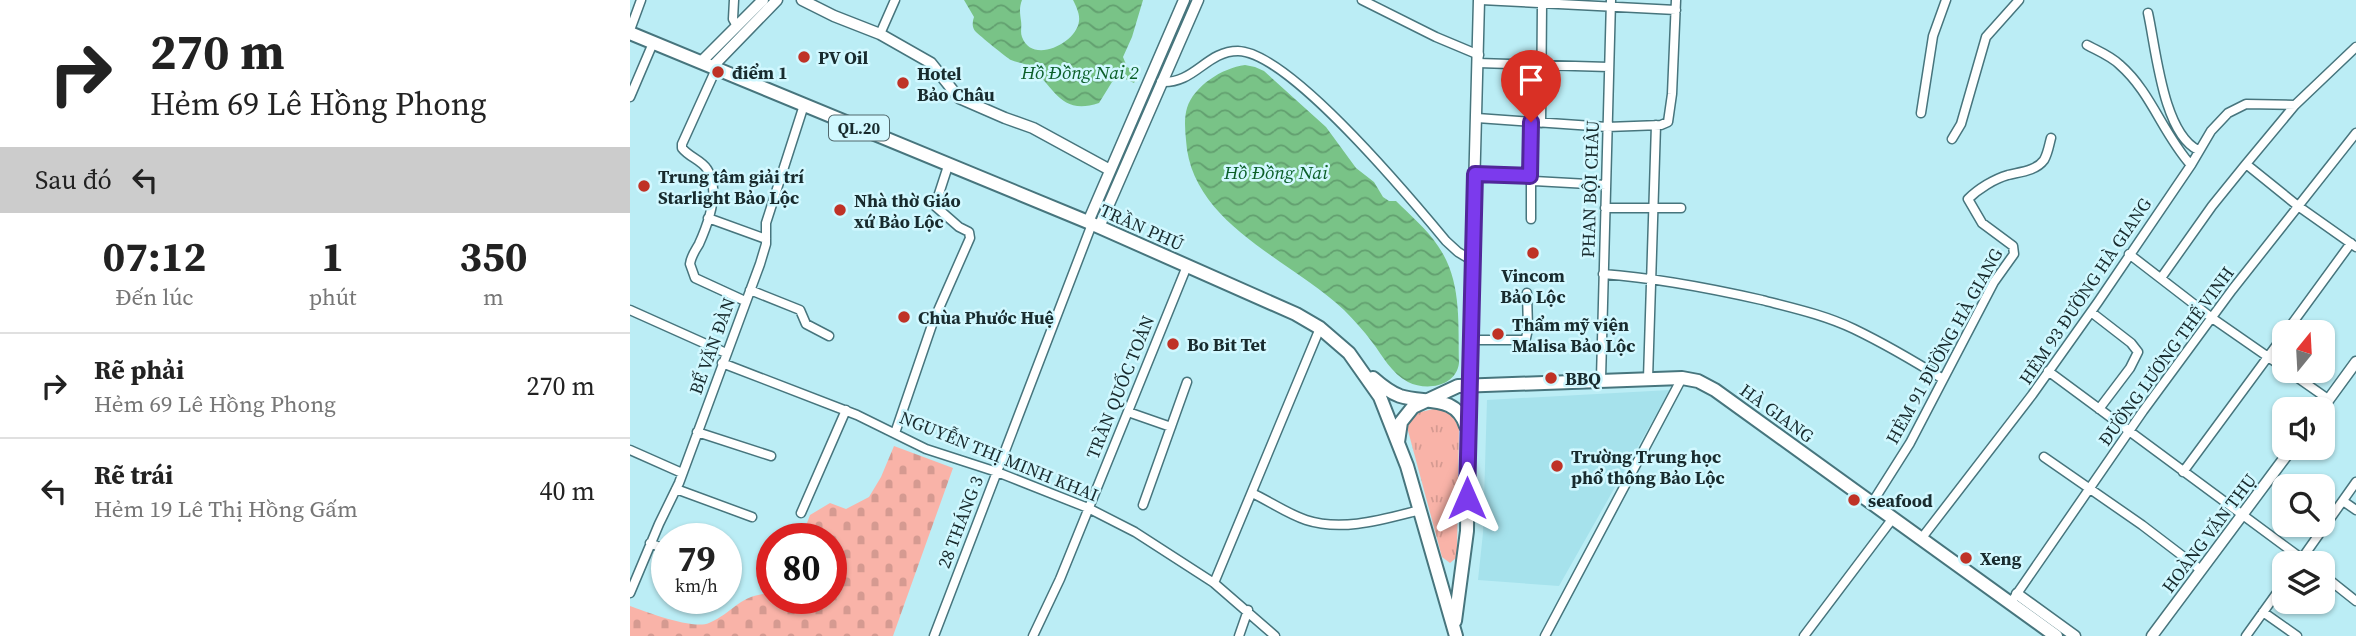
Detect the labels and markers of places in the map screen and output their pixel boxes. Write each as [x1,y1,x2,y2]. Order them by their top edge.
place label: PV Oil [818,45,868,70]
marker: PV Oil [796,49,812,65]
pin [1501,50,1561,122]
place label: điểm 1 [732,60,788,85]
place label: Hotel Bảo Châu [917,61,995,107]
marker: điểm 1 [710,64,726,80]
marker: Hotel Bảo Châu [895,75,911,91]
place label: Trung tâm giải trí Starlight Bảo Lộc [658,164,804,210]
marker: Trung tâm giải trí Starlight Bảo Lộc [636,178,652,194]
place label: Nhà thờ Giáo xứ Bảo Lộc [854,188,961,234]
marker: Nhà thờ Giáo xứ Bảo Lộc [832,202,848,218]
marker: Vincom Bảo Lộc [1525,245,1541,261]
place label: Vincom Bảo Lộc [1500,263,1566,309]
place label: Chùa Phước Huệ [918,305,1054,330]
marker: Chùa Phước Huệ [896,309,912,325]
place label: Thẩm mỹ viện Malisa Bảo Lộc [1512,312,1636,358]
marker: Thẩm mỹ viện Malisa Bảo Lộc [1490,326,1506,342]
place label: Bo Bit Tet [1187,332,1267,357]
marker: Bo Bit Tet [1165,336,1181,352]
place label: BBQ [1565,366,1601,391]
marker: BBQ [1543,370,1559,386]
place label: Trường Trung học phổ thông Bảo Lộc [1571,444,1725,490]
marker: Trường Trung học phổ thông Bảo Lộc [1549,458,1565,474]
place label: seafood [1868,488,1933,513]
marker: seafood [1846,492,1862,508]
place label: Xeng [1980,546,2022,571]
marker: Xeng [1958,550,1974,566]

